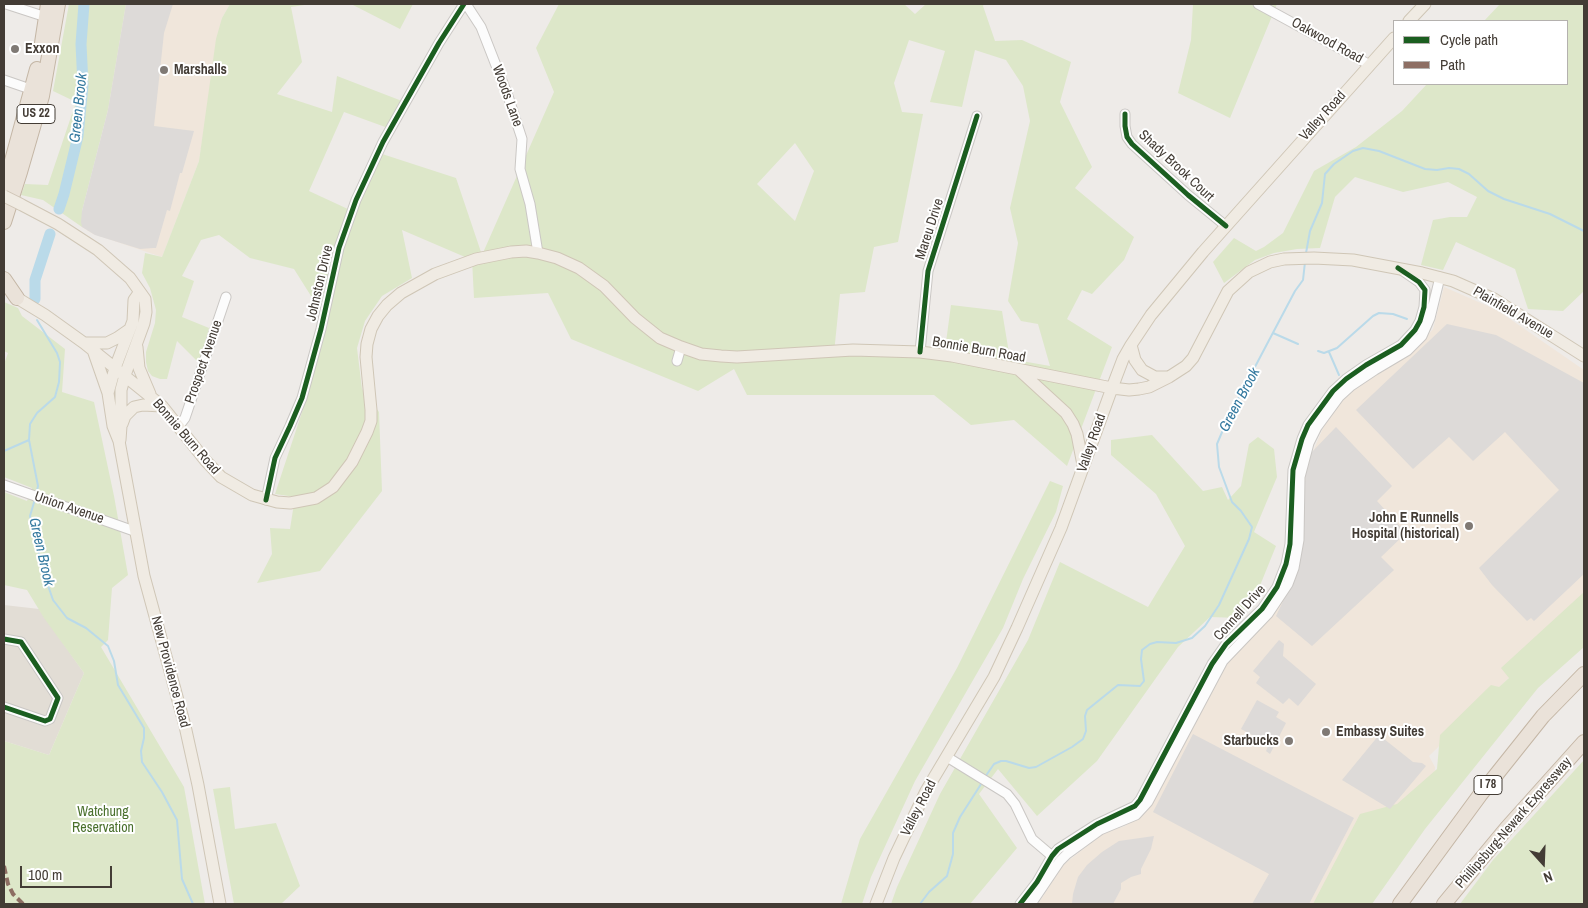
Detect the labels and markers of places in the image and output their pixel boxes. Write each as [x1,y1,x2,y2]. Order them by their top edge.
place label: Exxon [25,41,59,57]
marker: Exxon [9,43,21,55]
place label: Marshalls [174,62,227,78]
marker: Marshalls [158,64,170,76]
place label: John E Runnells Hospital (historical) [1352,510,1459,542]
marker: John E Runnells Hospital (historical) [1463,520,1475,532]
place label: Embassy Suites [1336,724,1424,740]
marker: Embassy Suites [1320,726,1332,738]
place label: Starbucks [1223,733,1279,749]
marker: Starbucks [1283,735,1295,747]

